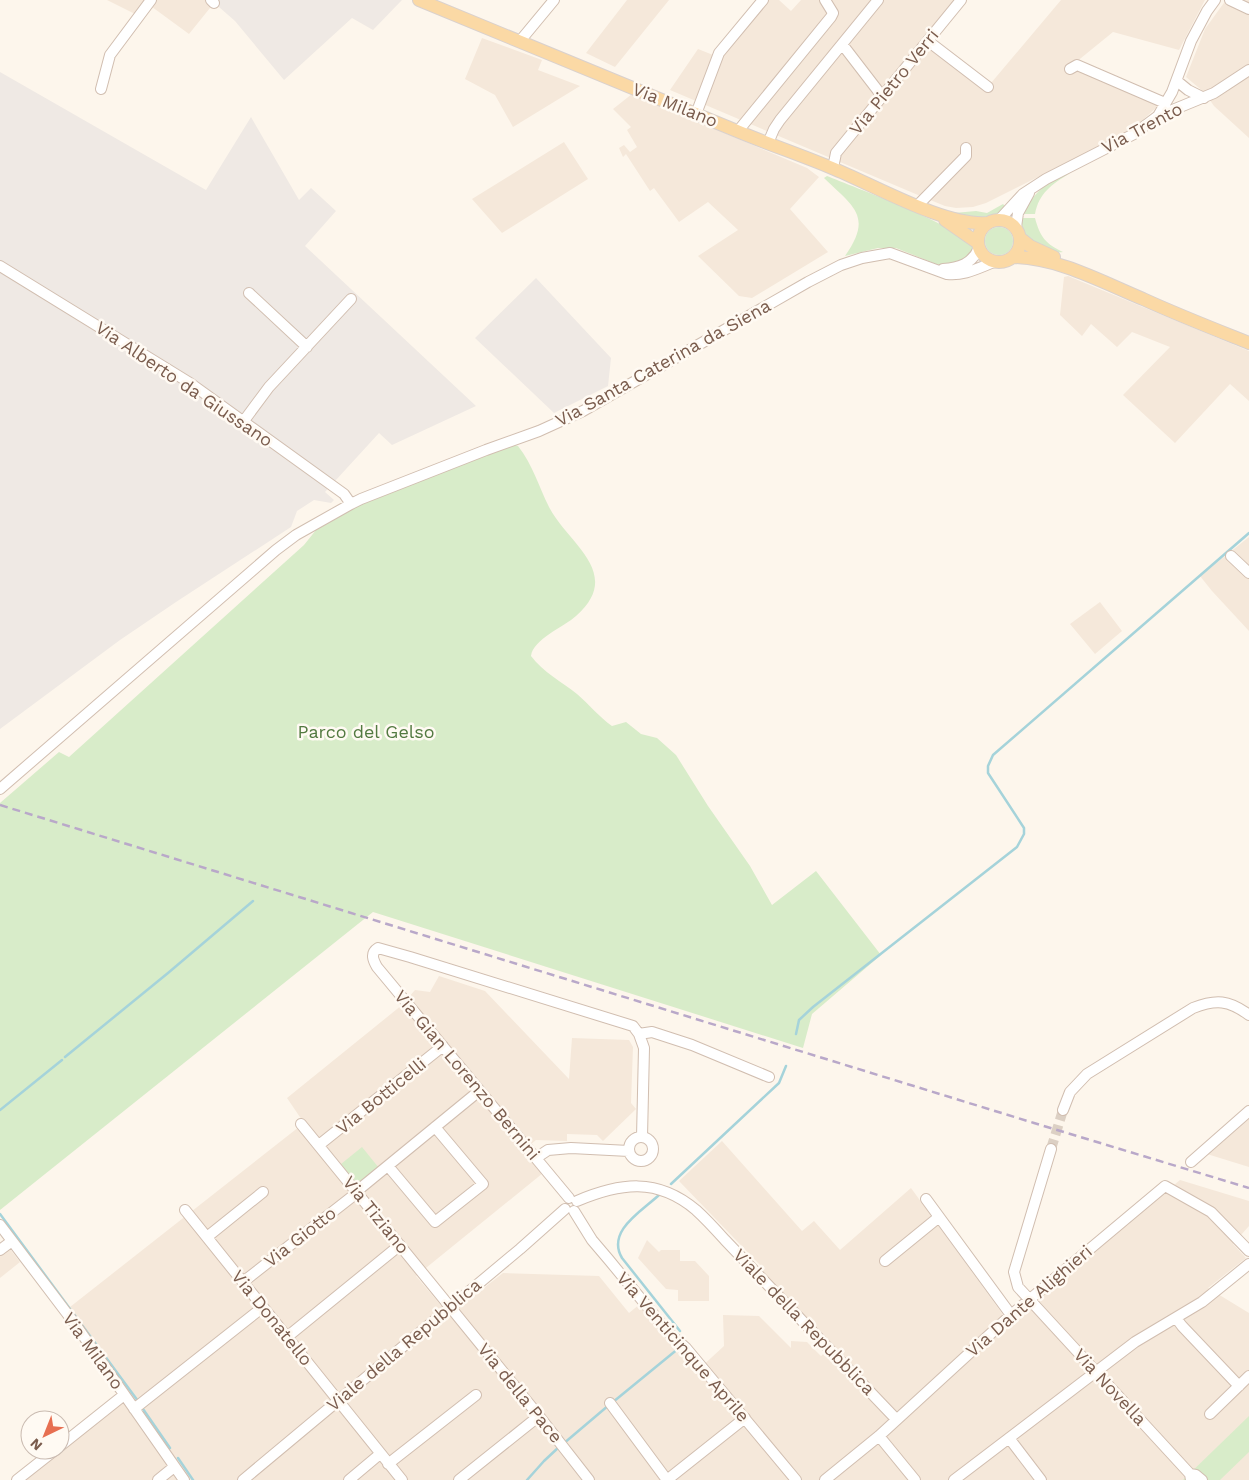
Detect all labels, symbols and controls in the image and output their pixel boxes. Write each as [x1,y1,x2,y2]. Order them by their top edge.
street label: Via Pietro Verri [845,25,943,139]
street label: Via Milano [629,78,721,131]
street label: Via Trento [1098,98,1186,158]
street label: Via Santa Caterina da Siena [551,295,774,431]
street label: Via Alberto da Giussano [92,316,277,451]
park label: Parco del Gelso [297,721,435,742]
street label: Via Gian Lorenzo Bernini [390,985,545,1164]
street label: Via Botticelli [331,1053,430,1138]
street label: Via Tiziano [339,1172,414,1258]
street label: Via Giotto [260,1202,340,1271]
street label: Via Dante Alighieri [961,1240,1096,1361]
street label: Viale della Repubblica [729,1244,880,1399]
street label: Via Donatello [227,1266,317,1370]
street label: Via Venticinque Aprile [613,1267,754,1426]
street label: Viale della Repubblica [322,1274,485,1415]
street label: Via Milano [58,1308,128,1393]
street label: Via della Pace [474,1338,567,1447]
street label: Via Novella [1070,1344,1151,1429]
north arrow [20,1410,70,1460]
text: N [27,1435,45,1454]

